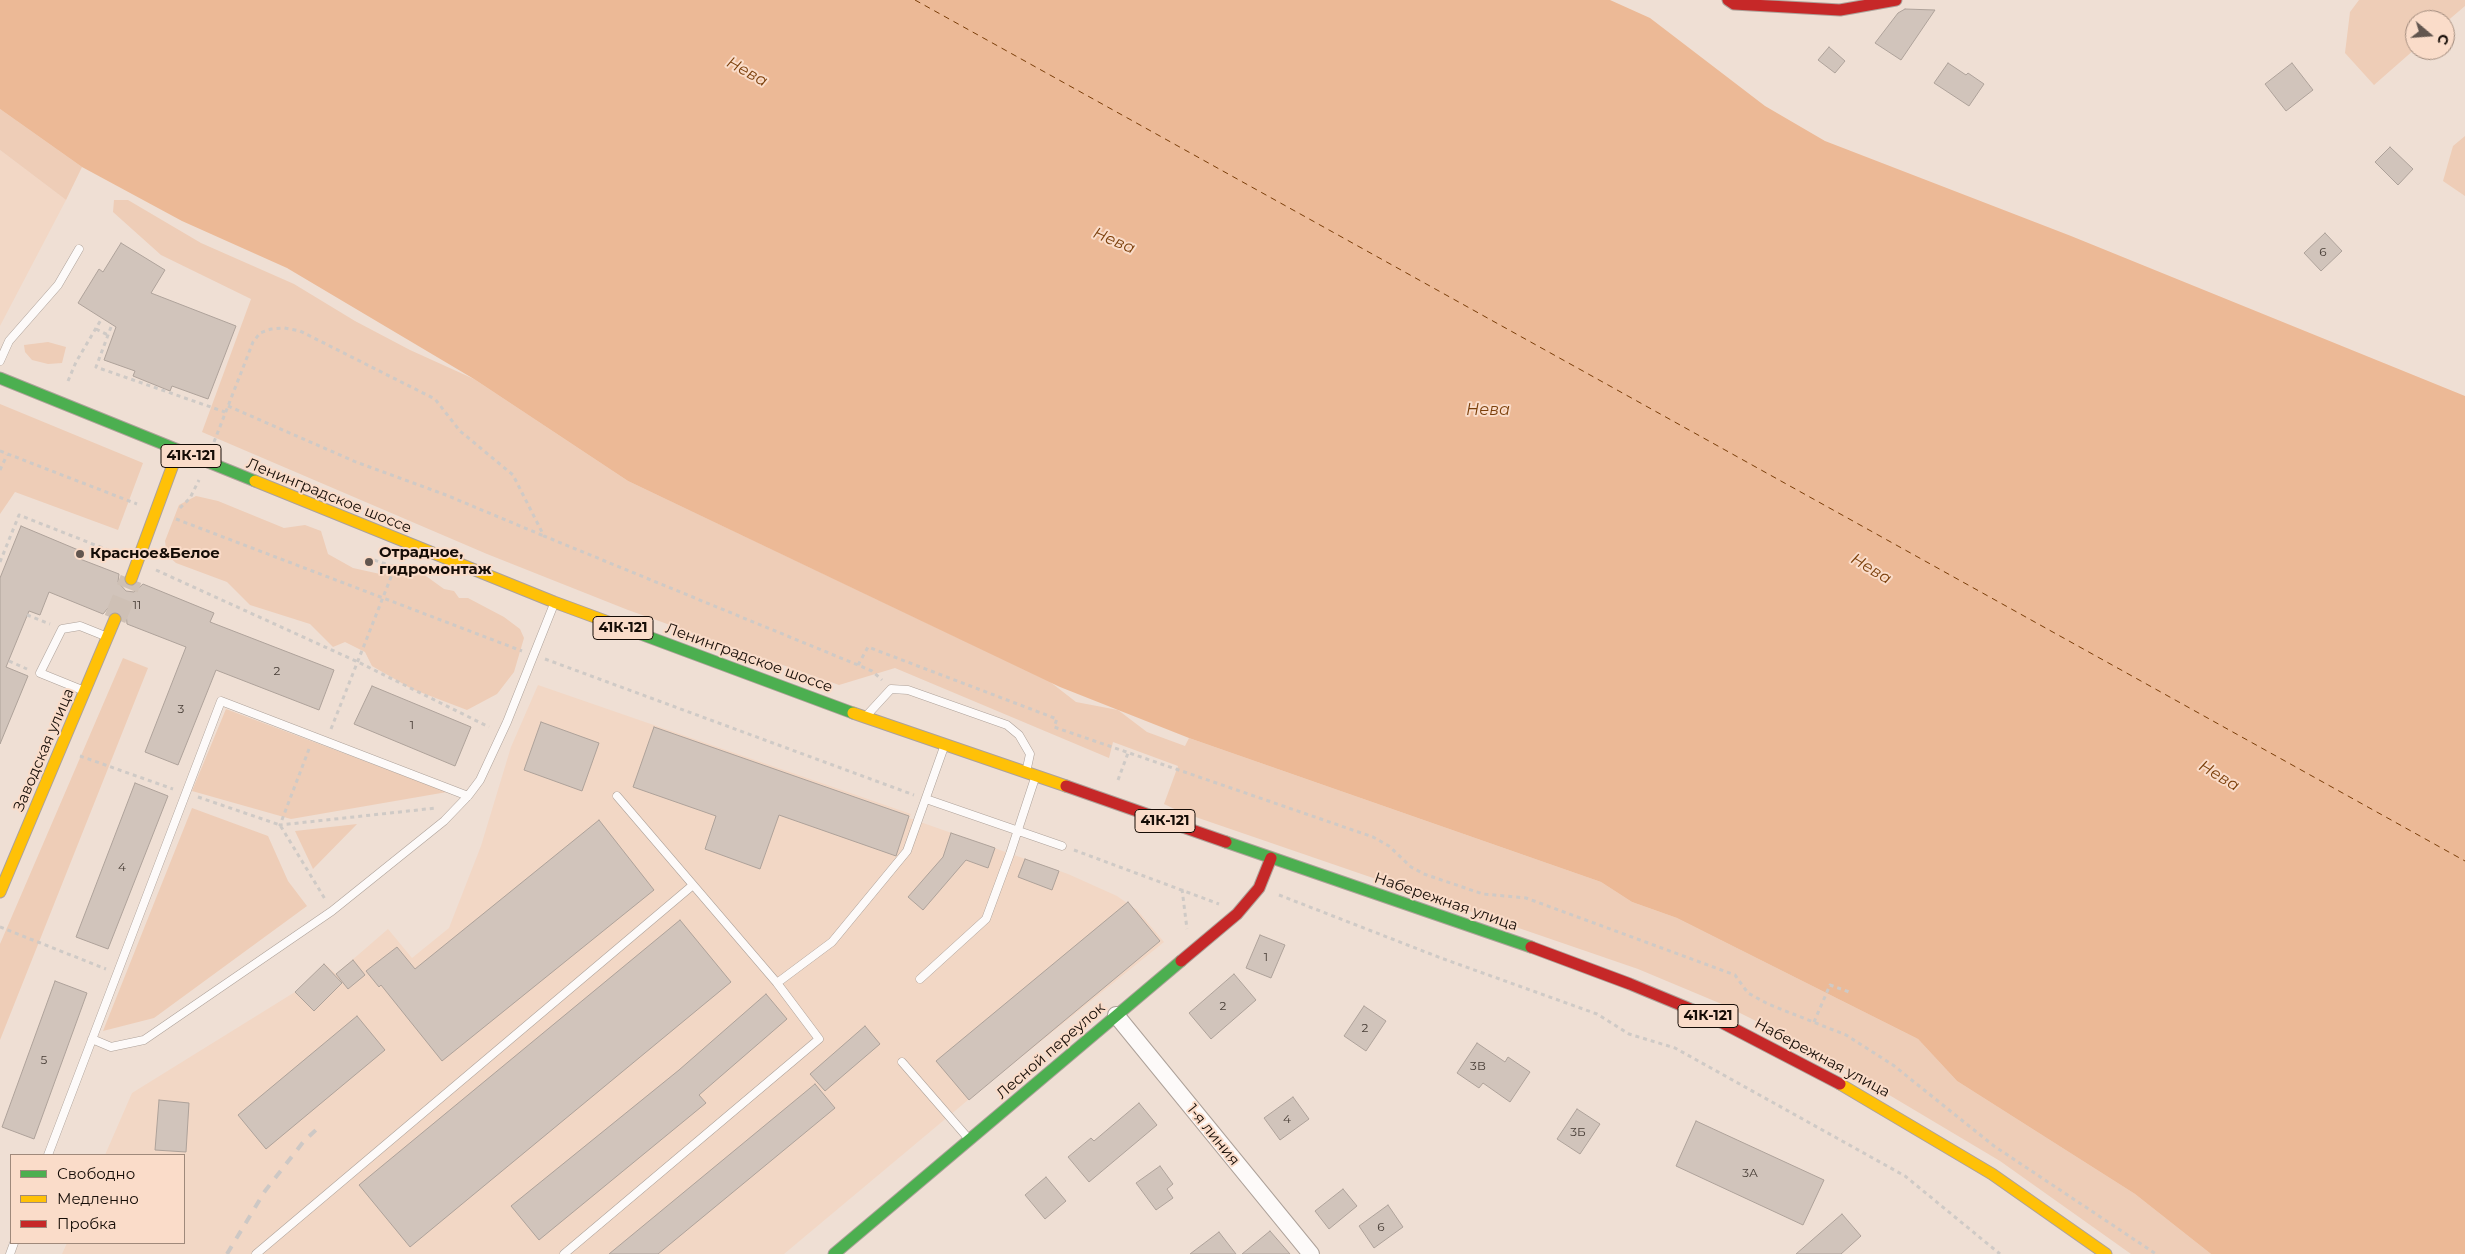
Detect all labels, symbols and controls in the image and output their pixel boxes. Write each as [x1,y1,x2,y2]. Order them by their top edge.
north arrow [2405,10,2455,60]
text: С [2433,32,2453,47]
water label: Нева [723,53,771,91]
water label: Нева [1090,224,1138,258]
house number: 6 [2319,245,2327,259]
water label: Нева [1466,400,1510,420]
road number: 41К-121 [161,444,221,468]
street label: Ленинградское шоссе [244,455,414,537]
place label: Отрадное, гидромонтаж [379,544,491,579]
place label: Красное&Белое [90,545,220,563]
marker: Красное&Белое [74,548,86,560]
water label: Нева [1847,549,1895,589]
marker: Отрадное, гидромонтаж [363,556,375,568]
house number: 11 [133,598,141,612]
road number: 41К-121 [593,616,653,640]
street label: Ленинградское шоссе [663,619,835,697]
house number: 2 [274,664,280,678]
street label: Заводская улица [10,686,78,814]
house number: 3 [178,702,184,716]
house number: 1 [410,718,414,732]
water label: Нева [2195,756,2243,796]
road number: 41К-121 [1135,809,1195,832]
house number: 4 [118,860,126,874]
street label: Набережная улица [1372,869,1520,935]
house number: 1 [1264,950,1268,964]
street label: Лесной переулок [993,999,1109,1103]
house number: 2 [1220,999,1226,1013]
road number: 41К-121 [1678,1004,1738,1028]
street label: Набережная улица [1751,1015,1893,1101]
house number: 2 [1362,1021,1368,1035]
house number: 5 [41,1053,47,1067]
house number: 3В [1470,1059,1486,1073]
street label: 1-я линия [1183,1101,1243,1169]
house number: 4 [1283,1112,1291,1126]
house number: 3Б [1570,1125,1586,1139]
legend [10,1154,185,1244]
text: Свободно [57,1164,135,1183]
house number: 3А [1742,1166,1758,1180]
text: Медленно [57,1189,139,1208]
text: Пробка [57,1214,116,1233]
house number: 6 [1377,1220,1385,1234]

